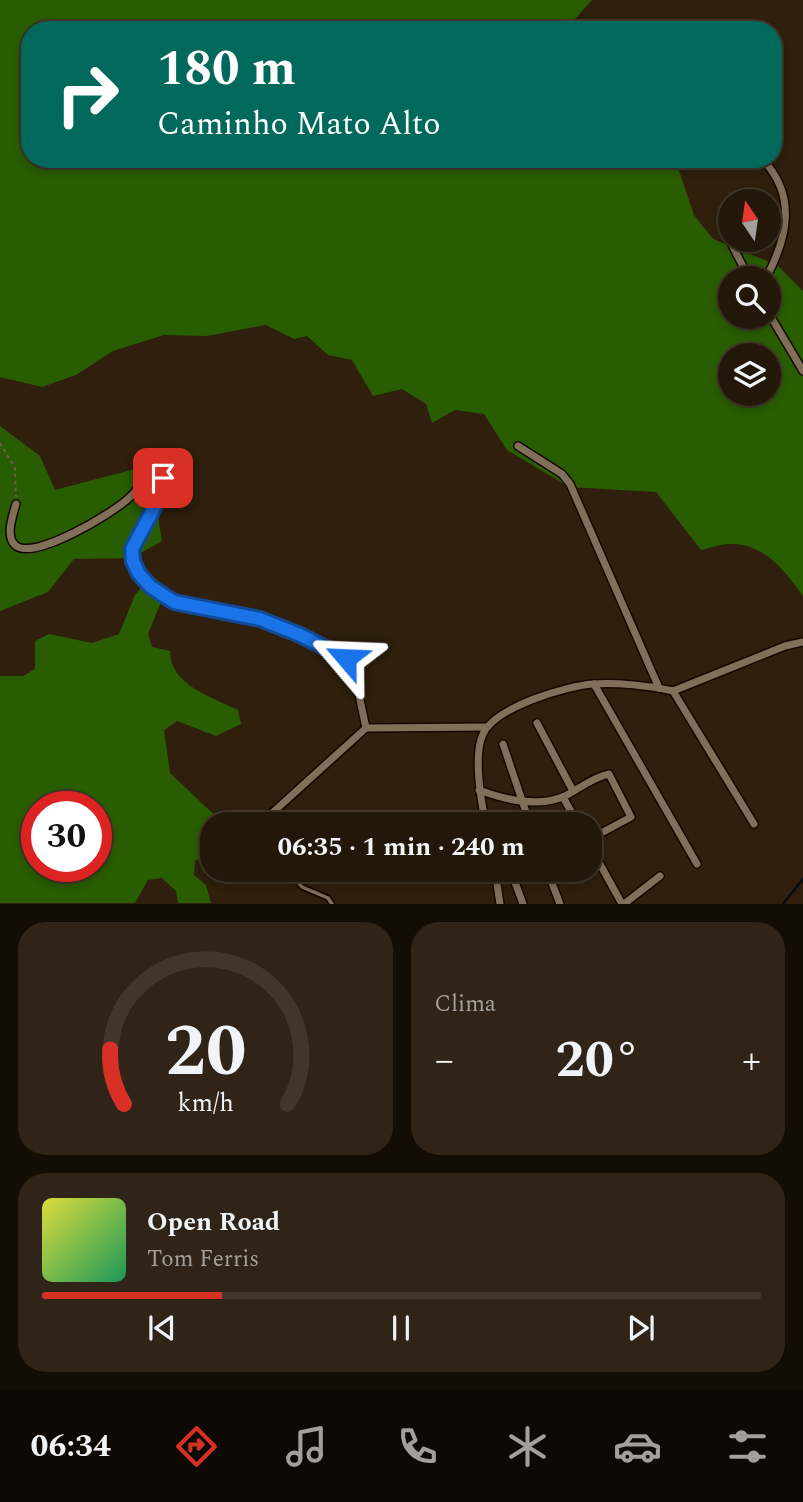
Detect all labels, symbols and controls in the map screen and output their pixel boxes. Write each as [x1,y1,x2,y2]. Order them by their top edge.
text: 180 m [157,32,296,107]
icon: right [42,49,133,140]
text: Caminho Mato Alto [157,100,440,149]
north arrow [718,189,780,252]
map controls [718,189,781,406]
button: search [718,266,781,329]
button: layers [718,343,781,406]
pin [133,448,193,508]
icon: arrive [144,459,182,497]
position arrow [309,621,383,695]
speed limit sign: 30 [21,791,112,882]
text: 06:35 · 1 min · 240 m [277,827,525,867]
text: Clima [435,987,496,1022]
text: 20 [164,998,246,1109]
text: 20° [556,1021,640,1100]
text: − [435,1032,454,1090]
text: + [742,1032,761,1090]
text: km/h [177,1085,233,1123]
text: Open Road [147,1202,280,1242]
text: Tom Ferris [147,1242,259,1277]
icon: previous [143,1309,181,1347]
icon: pause [382,1309,420,1347]
icon: next [622,1309,660,1347]
text: 06:34 [31,1422,111,1471]
icon: directions [172,1422,221,1471]
icon: music [282,1422,331,1471]
icon: phone [393,1422,442,1471]
icon: climate [503,1422,552,1471]
icon: car [613,1422,662,1471]
icon: filters [723,1422,772,1471]

